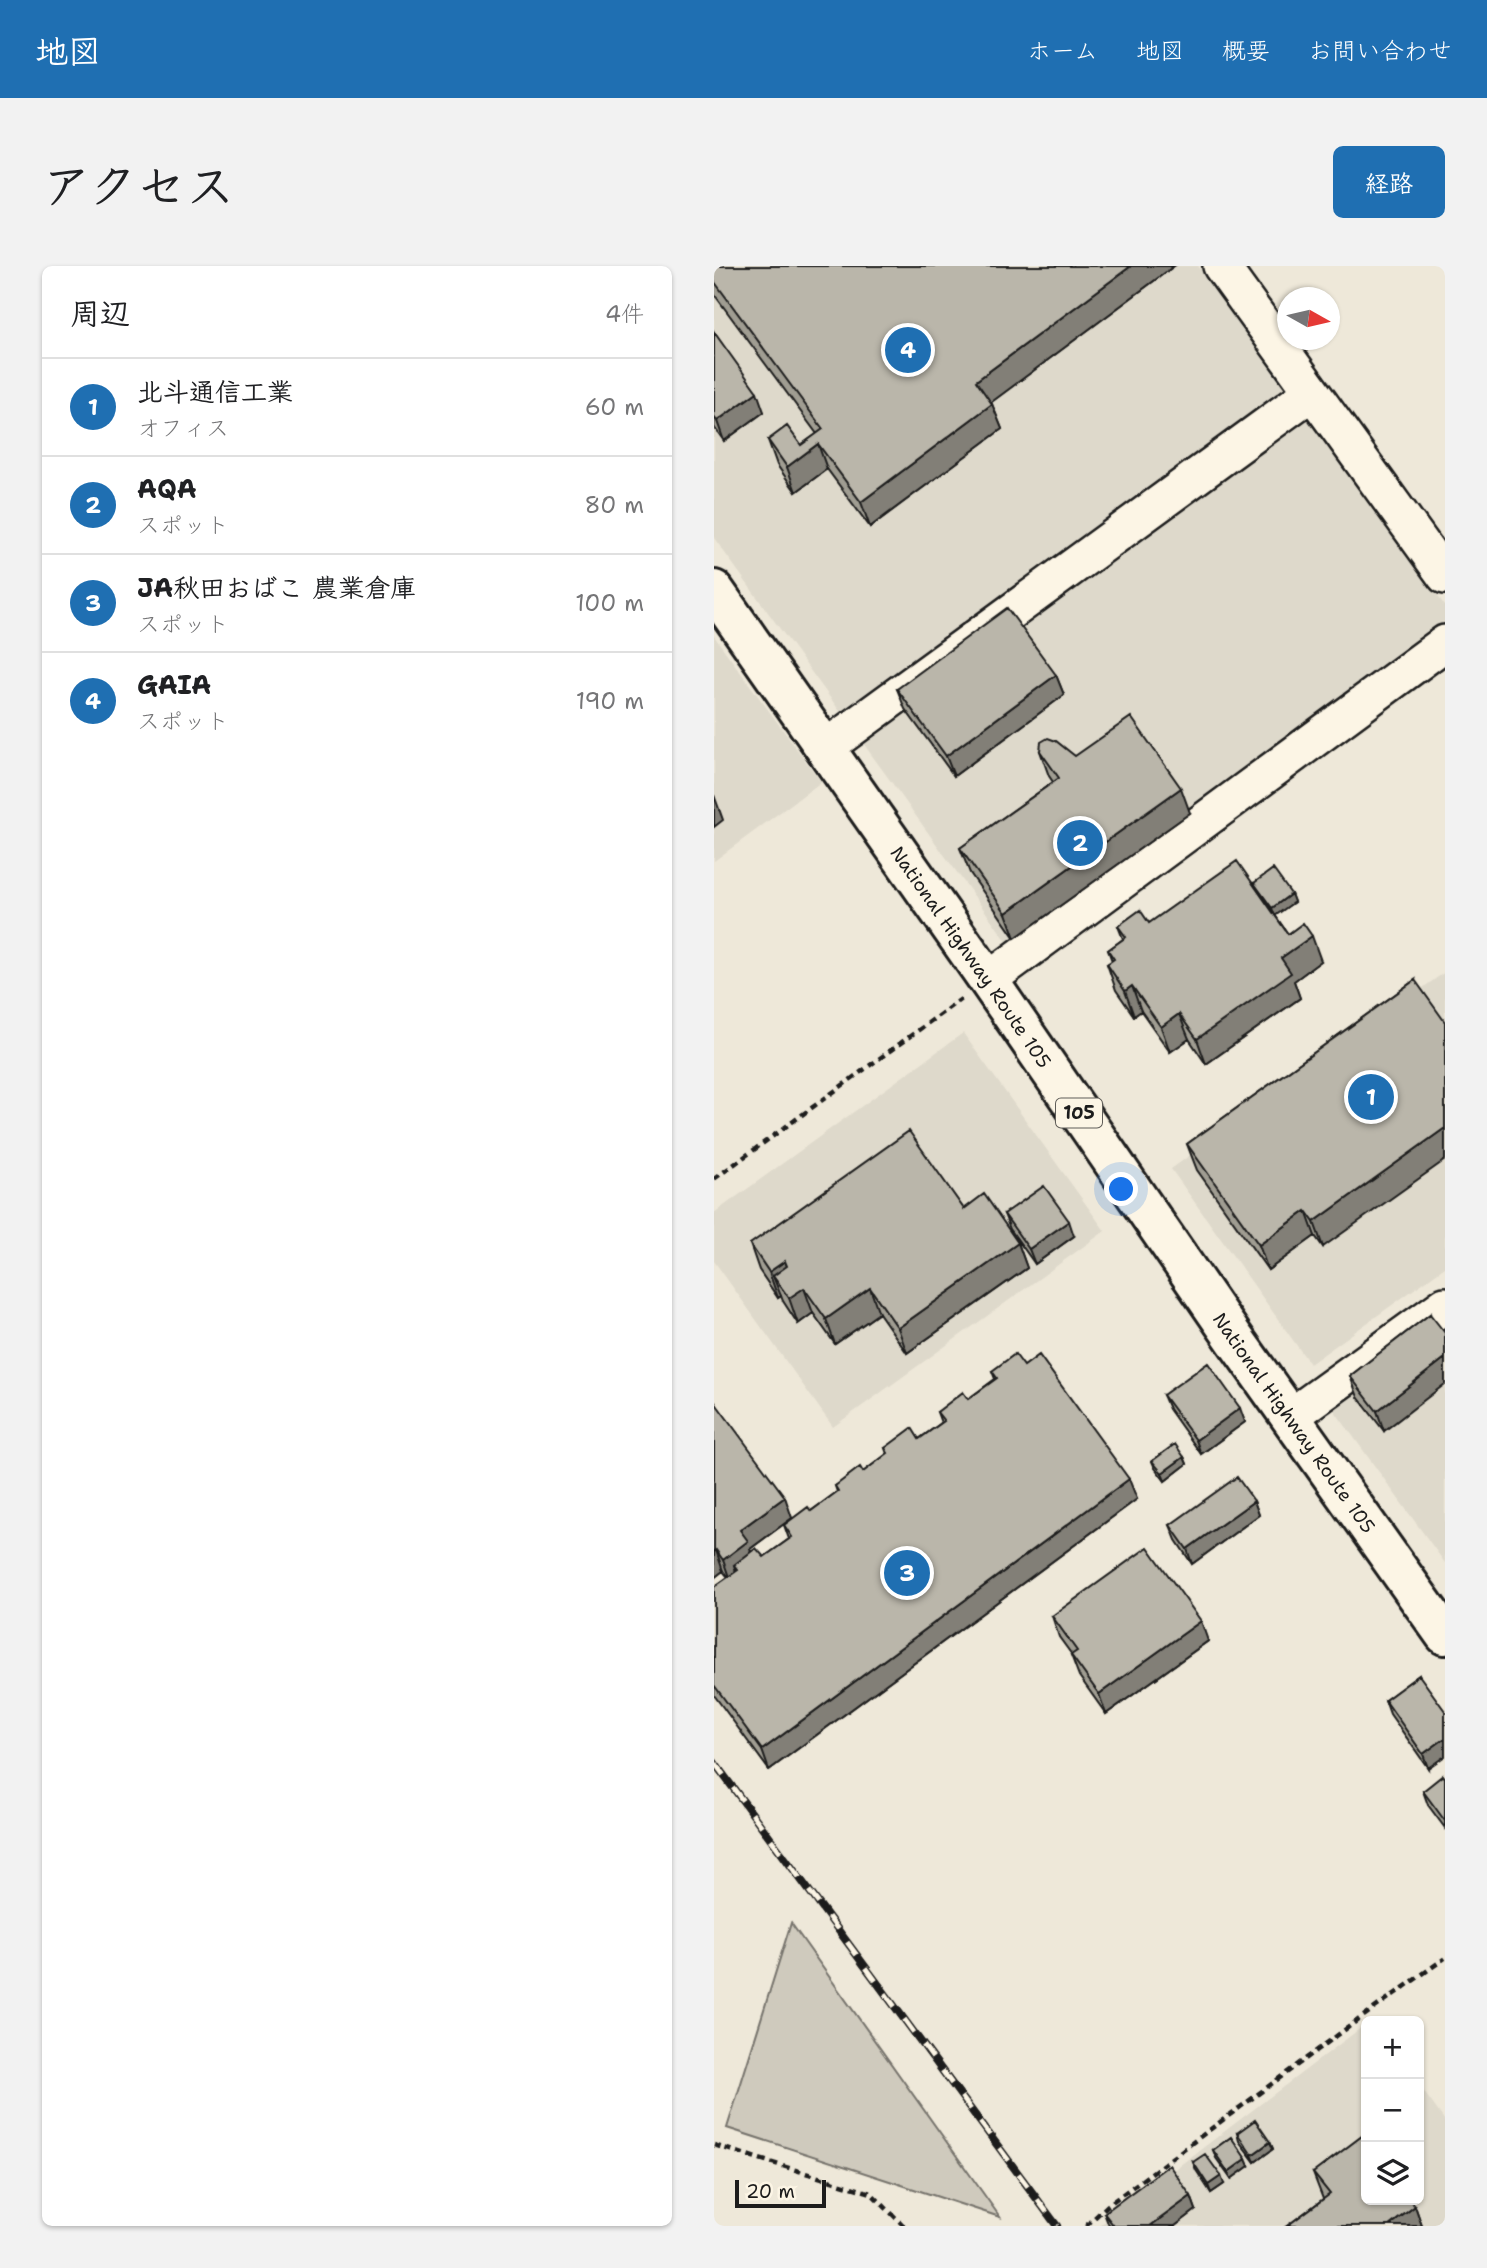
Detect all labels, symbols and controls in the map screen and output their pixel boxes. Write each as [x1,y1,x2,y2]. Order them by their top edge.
text: 地図 [35,29,101,74]
text: ホーム [1027,35,1098,67]
text: 地図 [1136,35,1184,67]
text: 概要 [1222,35,1270,67]
text: お問い合わせ [1308,35,1452,67]
button: 経路 [1333,146,1445,218]
text: アクセス [42,153,235,219]
north arrow [1277,287,1340,350]
text: 周辺 [70,293,130,334]
text: 4件 [605,299,644,329]
pin: 4 [885,324,931,376]
text: 北斗通信工業 [137,374,293,409]
text: 1 [88,392,98,422]
text: 60 m [585,392,644,422]
text: オフィス [137,413,229,443]
text: AQA [137,471,197,506]
text: 2 [85,490,101,520]
text: 80 m [585,490,644,520]
text: スポット [137,510,229,540]
text: JA秋田おばこ 農業倉庫 [137,570,416,605]
text: 3 [85,588,101,618]
text: 100 m [575,588,644,618]
text: スポット [137,609,229,639]
text: GAIA [137,667,211,702]
text: 4 [85,686,101,716]
text: 190 m [576,686,644,716]
text: スポット [137,706,229,736]
pin: 2 [1057,817,1103,869]
street label: National Highway Route 105 [885,841,1057,1073]
pin: 1 [1348,1071,1394,1123]
road number: 105 [1056,1098,1102,1128]
your location [1104,1172,1138,1206]
street label: National Highway Route 105 [1208,1307,1381,1538]
pin: 3 [884,1547,930,1599]
map controls [1361,2016,1424,2205]
button: + [1361,2016,1424,2079]
button: − [1361,2079,1424,2142]
button: layers [1361,2142,1424,2205]
scale bar [735,2177,826,2209]
text: 20 m [746,2179,795,2204]

